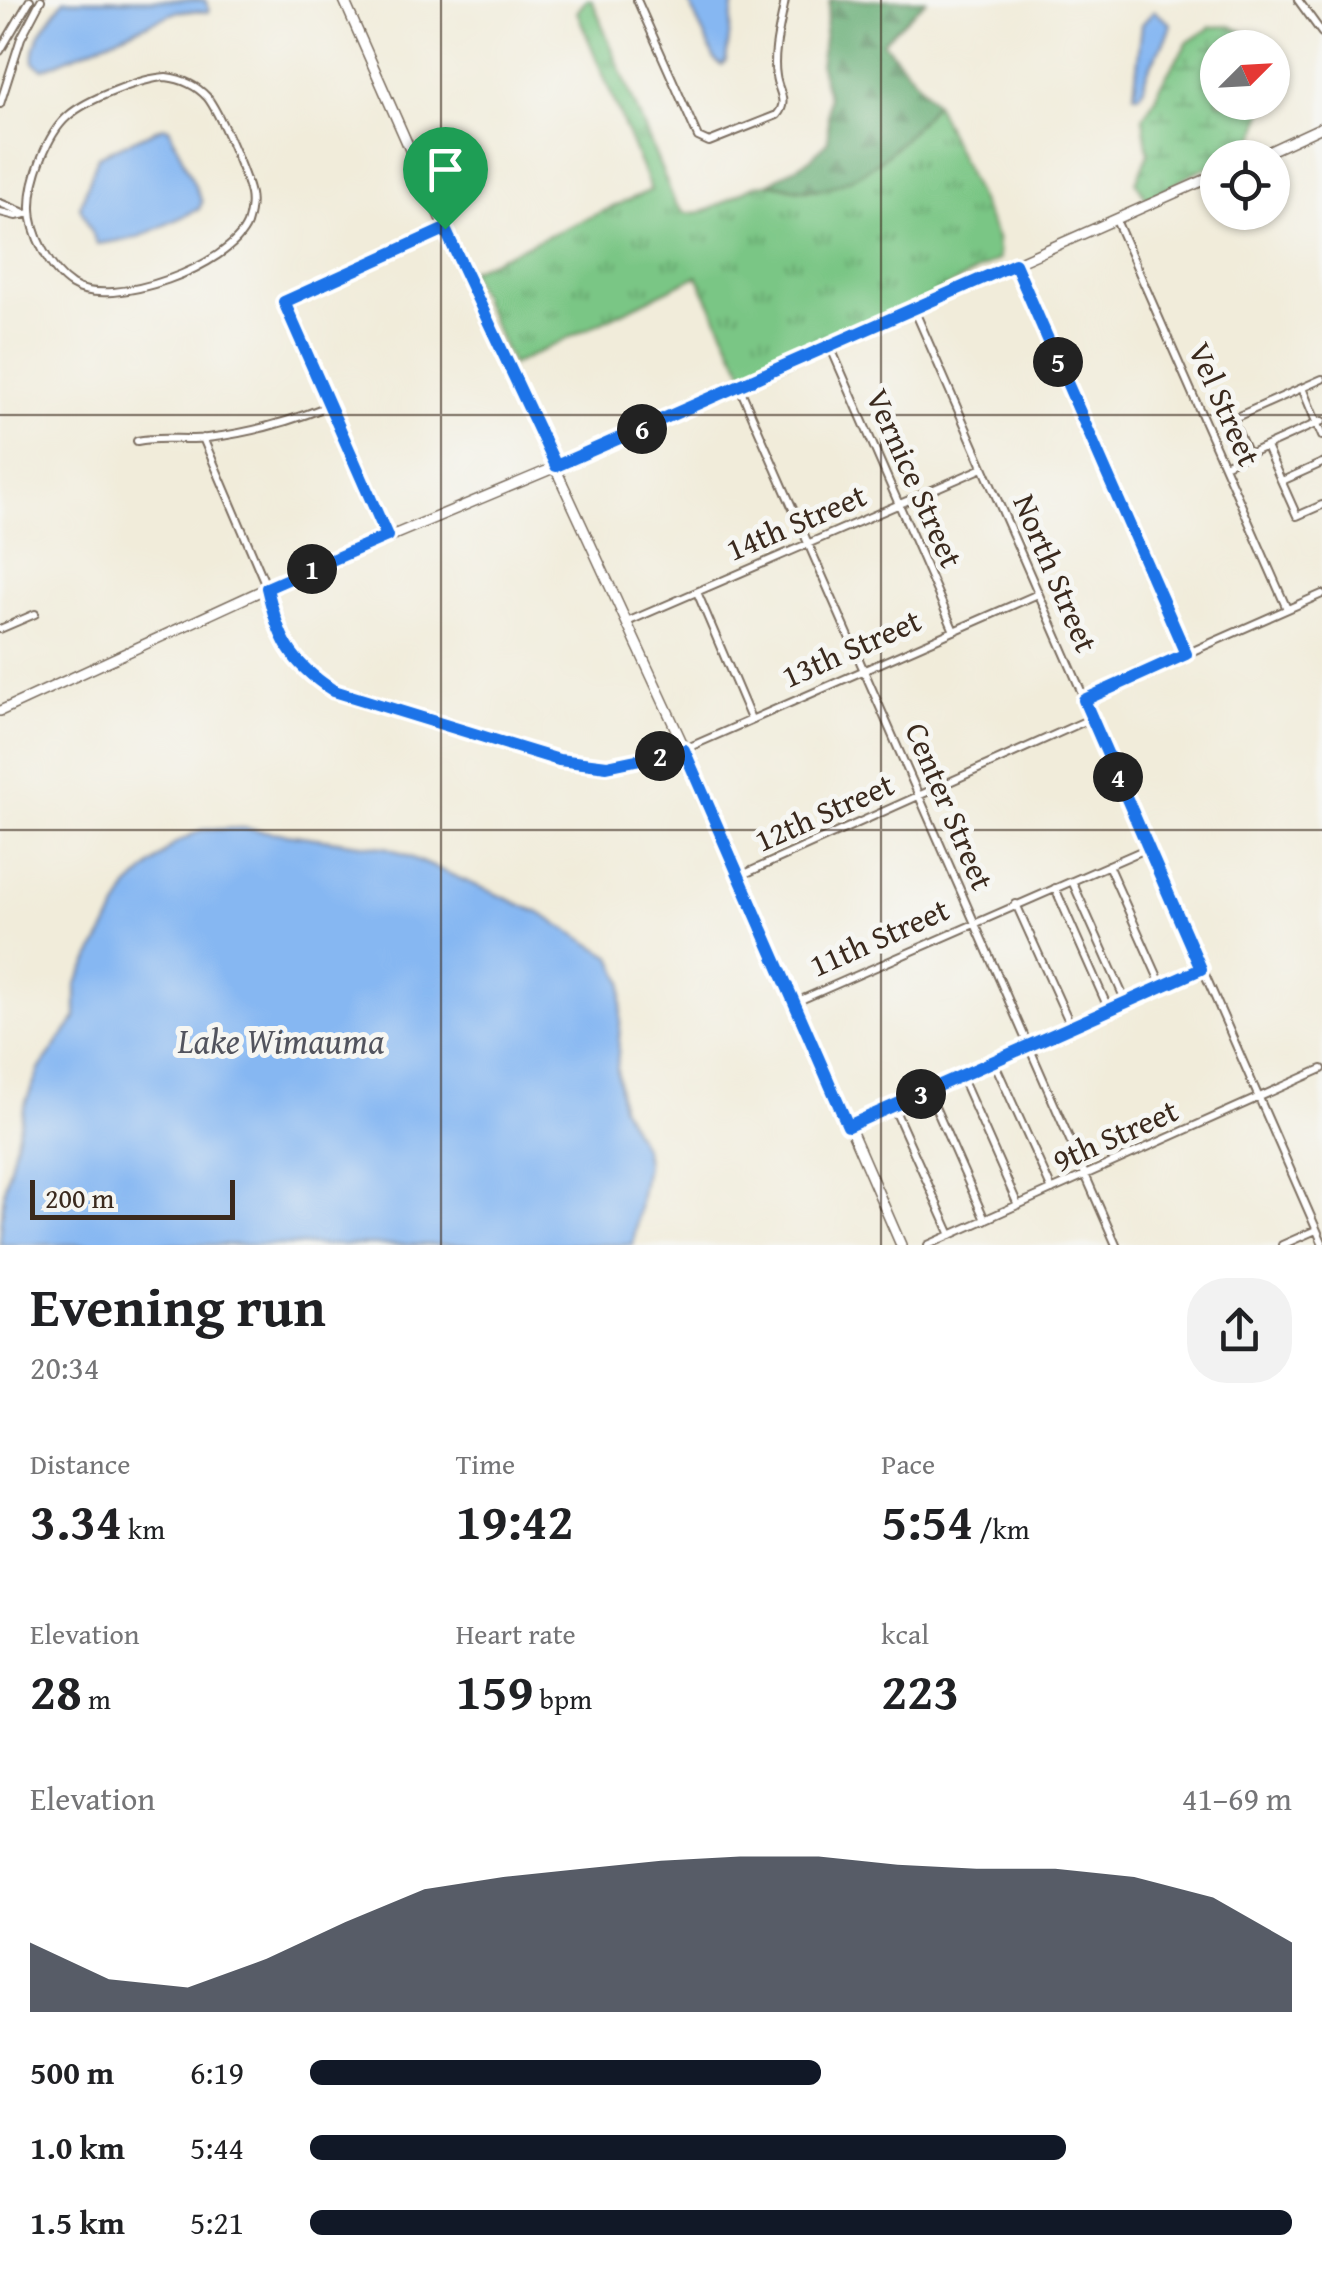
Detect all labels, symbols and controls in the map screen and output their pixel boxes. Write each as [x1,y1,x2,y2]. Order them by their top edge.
north arrow [1200,30,1290,120]
map controls [1200,30,1290,230]
pin [403,127,488,230]
button: locate [1200,140,1290,230]
icon: arrive [418,142,473,197]
street label: Vel Street [1177,335,1273,473]
pin: 5 [1033,337,1083,387]
text: 5 [1051,341,1065,382]
street label: Vernice Street [855,381,975,575]
pin: 6 [617,404,667,454]
text: 6 [635,408,649,449]
street label: 14th Street [719,471,873,573]
street label: North Street [1002,487,1110,659]
pin: 1 [287,544,337,594]
text: 1 [305,548,319,589]
street label: 13th Street [774,596,928,700]
street label: Center Street [894,715,1006,897]
pin: 2 [635,731,685,781]
text: 2 [653,735,667,776]
pin: 4 [1093,752,1143,802]
text: 4 [1111,756,1125,797]
street label: 12th Street [747,760,901,864]
street label: 11th Street [802,885,956,989]
water label: Lake Wimauma [177,1015,384,1066]
pin: 3 [896,1069,946,1119]
text: 3 [914,1073,928,1114]
street label: 9th Street [1045,1087,1185,1183]
scale bar [30,1175,235,1220]
text: 200 m [45,1177,114,1218]
text: Evening run [30,1266,326,1346]
button: share [1187,1278,1292,1383]
text: 20:34 [30,1344,99,1391]
text: Distance [30,1443,130,1484]
text: Time [456,1443,515,1484]
text: Pace [881,1443,935,1484]
text: 3.34 [30,1484,122,1557]
text: 19:42 [456,1484,573,1557]
text: 5:54 [881,1484,973,1557]
text: km [122,1508,165,1549]
text: /km [973,1508,1030,1549]
text: Elevation [30,1613,140,1654]
text: Heart rate [456,1613,576,1654]
text: kcal [881,1613,929,1654]
text: 28 [30,1654,82,1727]
text: 159 [456,1654,533,1727]
text: 223 [881,1654,959,1727]
text: m [82,1678,111,1719]
text: bpm [533,1678,592,1719]
text: Elevation [30,1775,155,1822]
text: 41–69 m [1182,1775,1292,1822]
text: 500 m [30,2049,114,2096]
text: 6:19 [190,2049,244,2096]
text: 1.0 km [30,2124,125,2171]
text: 5:44 [190,2124,244,2171]
text: 1.5 km [30,2199,125,2246]
text: 5:21 [190,2199,244,2246]

